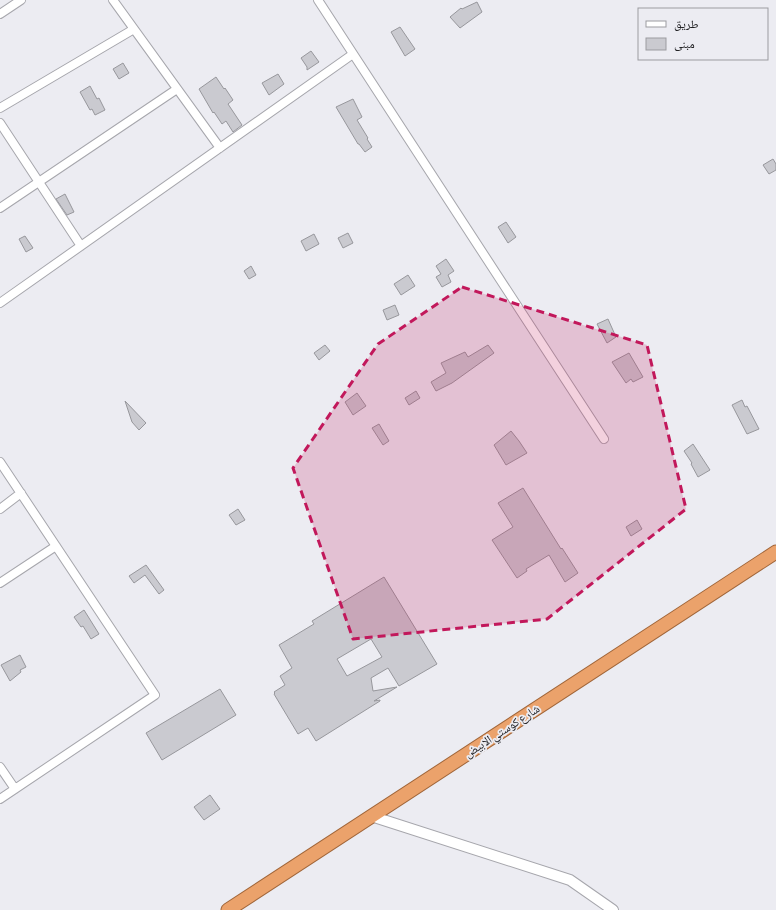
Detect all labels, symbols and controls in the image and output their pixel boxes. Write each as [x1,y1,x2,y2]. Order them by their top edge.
legend [638,8,768,60]
text: طريق [674,17,699,31]
text: مبنى [674,37,695,51]
street label: شارع كوستي الابيض [462,701,544,763]

